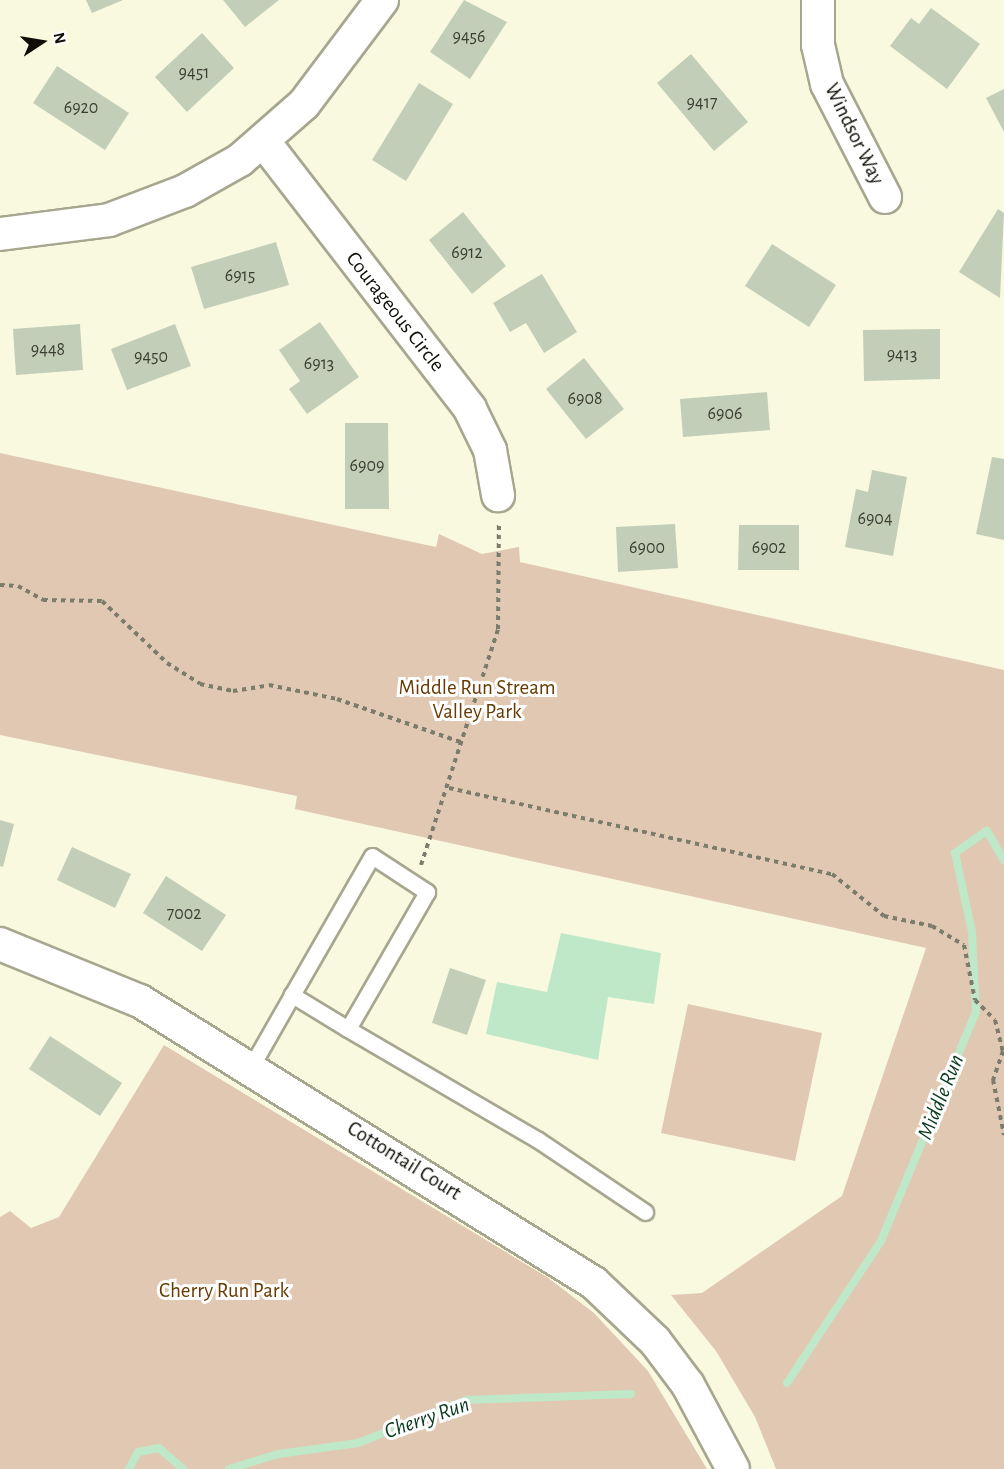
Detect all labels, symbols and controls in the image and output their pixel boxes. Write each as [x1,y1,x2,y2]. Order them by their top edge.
north arrow [12,12,72,72]
house number: 9456 [452,26,486,48]
text: N [51,31,69,45]
house number: 9451 [179,62,209,84]
street label: Windsor Way [819,79,889,189]
house number: 9417 [687,92,717,114]
house number: 6920 [64,97,98,119]
house number: 6912 [451,242,483,264]
street label: Courageous Circle [340,247,450,377]
house number: 6915 [225,265,255,287]
house number: 9448 [31,339,65,361]
house number: 9413 [887,344,917,366]
house number: 9450 [134,346,168,368]
house number: 6913 [304,353,334,375]
house number: 6908 [568,388,602,410]
house number: 6906 [708,403,742,425]
house number: 6909 [350,455,384,477]
house number: 6904 [857,508,893,530]
house number: 6900 [629,537,665,559]
house number: 6902 [752,537,786,559]
park label: Middle Run Stream Valley Park [398,675,556,725]
house number: 7002 [167,903,201,925]
water label: Middle Run [912,1051,970,1143]
street label: Cottontail Court [342,1116,466,1206]
park label: Cherry Run Park [159,1278,289,1304]
water label: Cherry Run [381,1391,473,1445]

